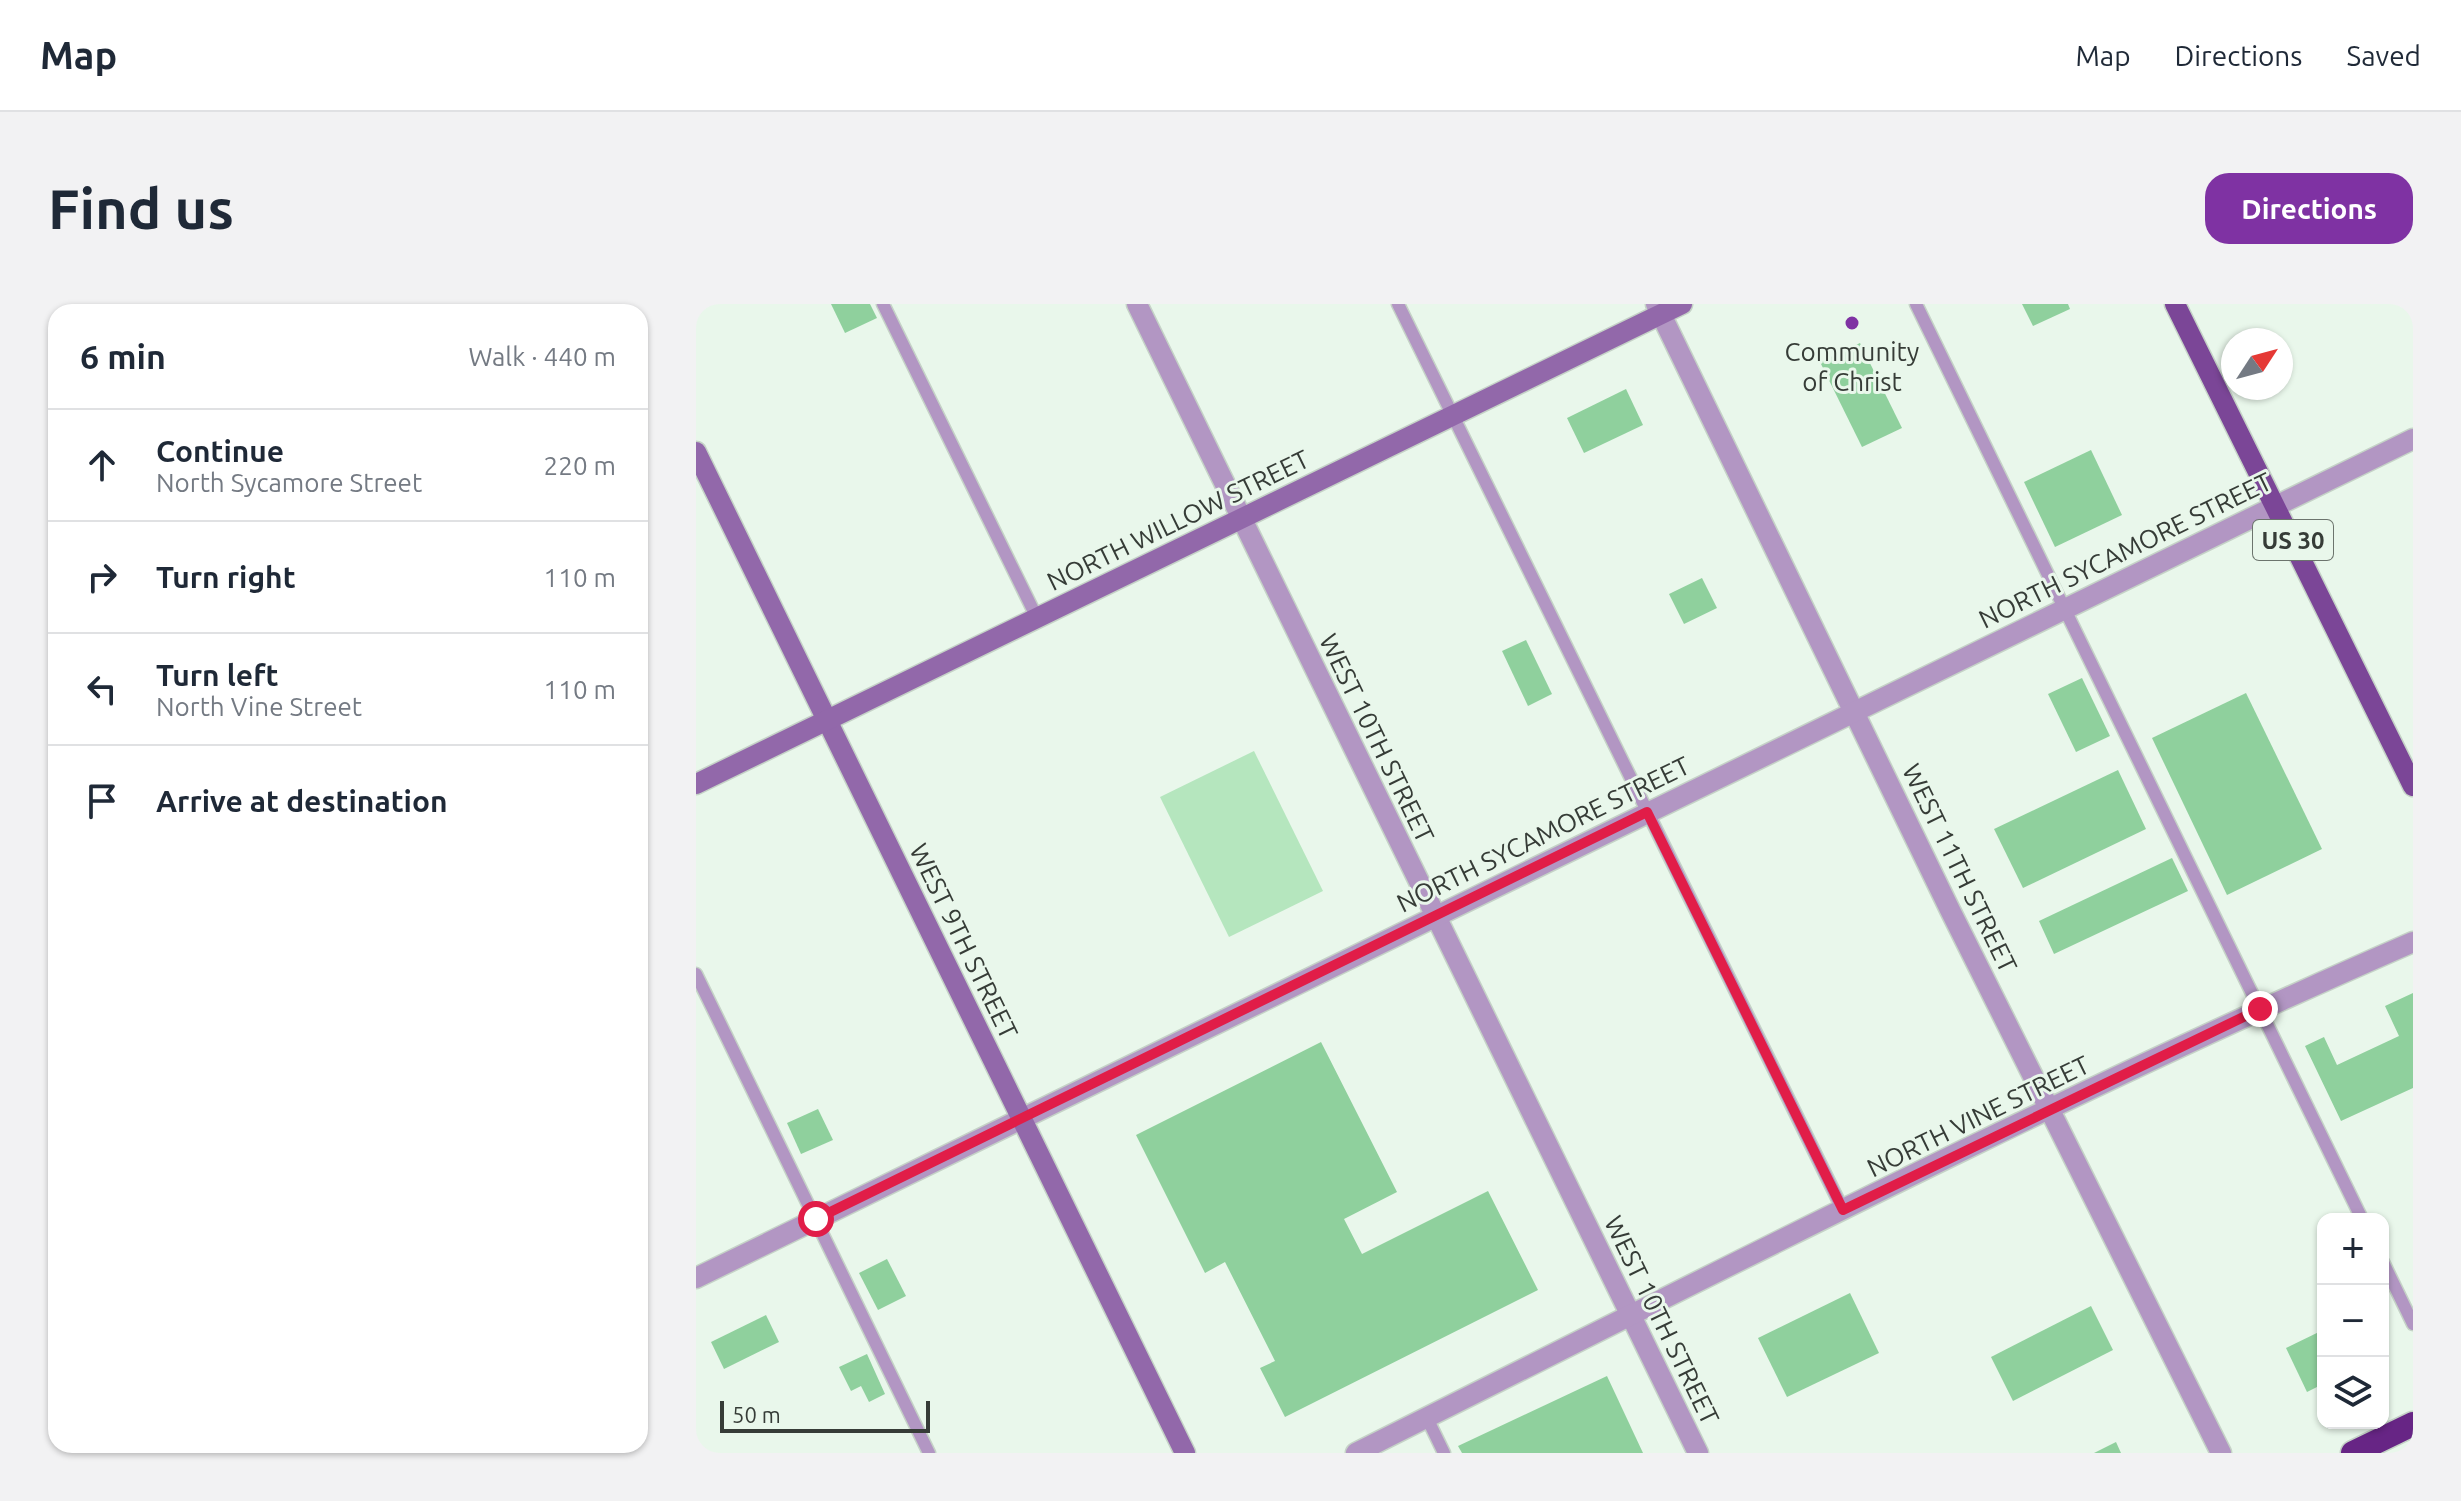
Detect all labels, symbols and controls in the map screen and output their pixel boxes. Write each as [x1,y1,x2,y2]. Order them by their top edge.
text: Map [40,34,117,76]
text: Map [2075,40,2131,71]
text: Directions [2175,40,2302,71]
text: Saved [2346,40,2421,71]
button: Directions [2205,173,2413,244]
text: Find us [48,177,234,240]
marker: Community of Christ [1843,314,1861,332]
north arrow [2221,328,2293,400]
text: 6 min [80,337,166,375]
place label: Community of Christ [1785,337,1919,396]
text: Walk · 440 m [468,342,616,371]
text: Continue [156,434,284,468]
icon: ahead [80,443,124,487]
street label: NORTH WILLOW STREET [1042,444,1314,596]
text: 220 m [544,451,616,480]
street label: NORTH SYCAMORE STREET [1974,466,2276,634]
text: North Sycamore Street [156,468,422,497]
road number: US 30 [2253,520,2333,560]
icon: right [80,555,124,599]
text: Turn right [156,560,296,594]
text: 110 m [544,563,616,592]
street label: WEST 10TH STREET [1314,629,1440,847]
text: Turn left [156,658,278,692]
icon: left [80,667,124,711]
text: 110 m [544,675,616,704]
text: North Vine Street [156,692,362,721]
street label: NORTH SYCAMORE STREET [1392,750,1694,918]
street label: WEST 11TH STREET [1897,759,2023,977]
icon: arrive [80,779,124,823]
text: Arrive at destination [156,784,448,818]
street label: WEST 9TH STREET [904,839,1024,1043]
route end [2242,991,2278,1027]
street label: NORTH VINE STREET [1862,1050,2094,1182]
route start [798,1201,834,1237]
street label: WEST 10TH STREET [1599,1211,1725,1429]
map controls [2317,1213,2389,1429]
button: + [2317,1213,2389,1285]
button: − [2317,1285,2389,1357]
button: layers [2317,1357,2389,1429]
scale bar [720,1397,930,1433]
text: 50 m [732,1402,781,1427]

